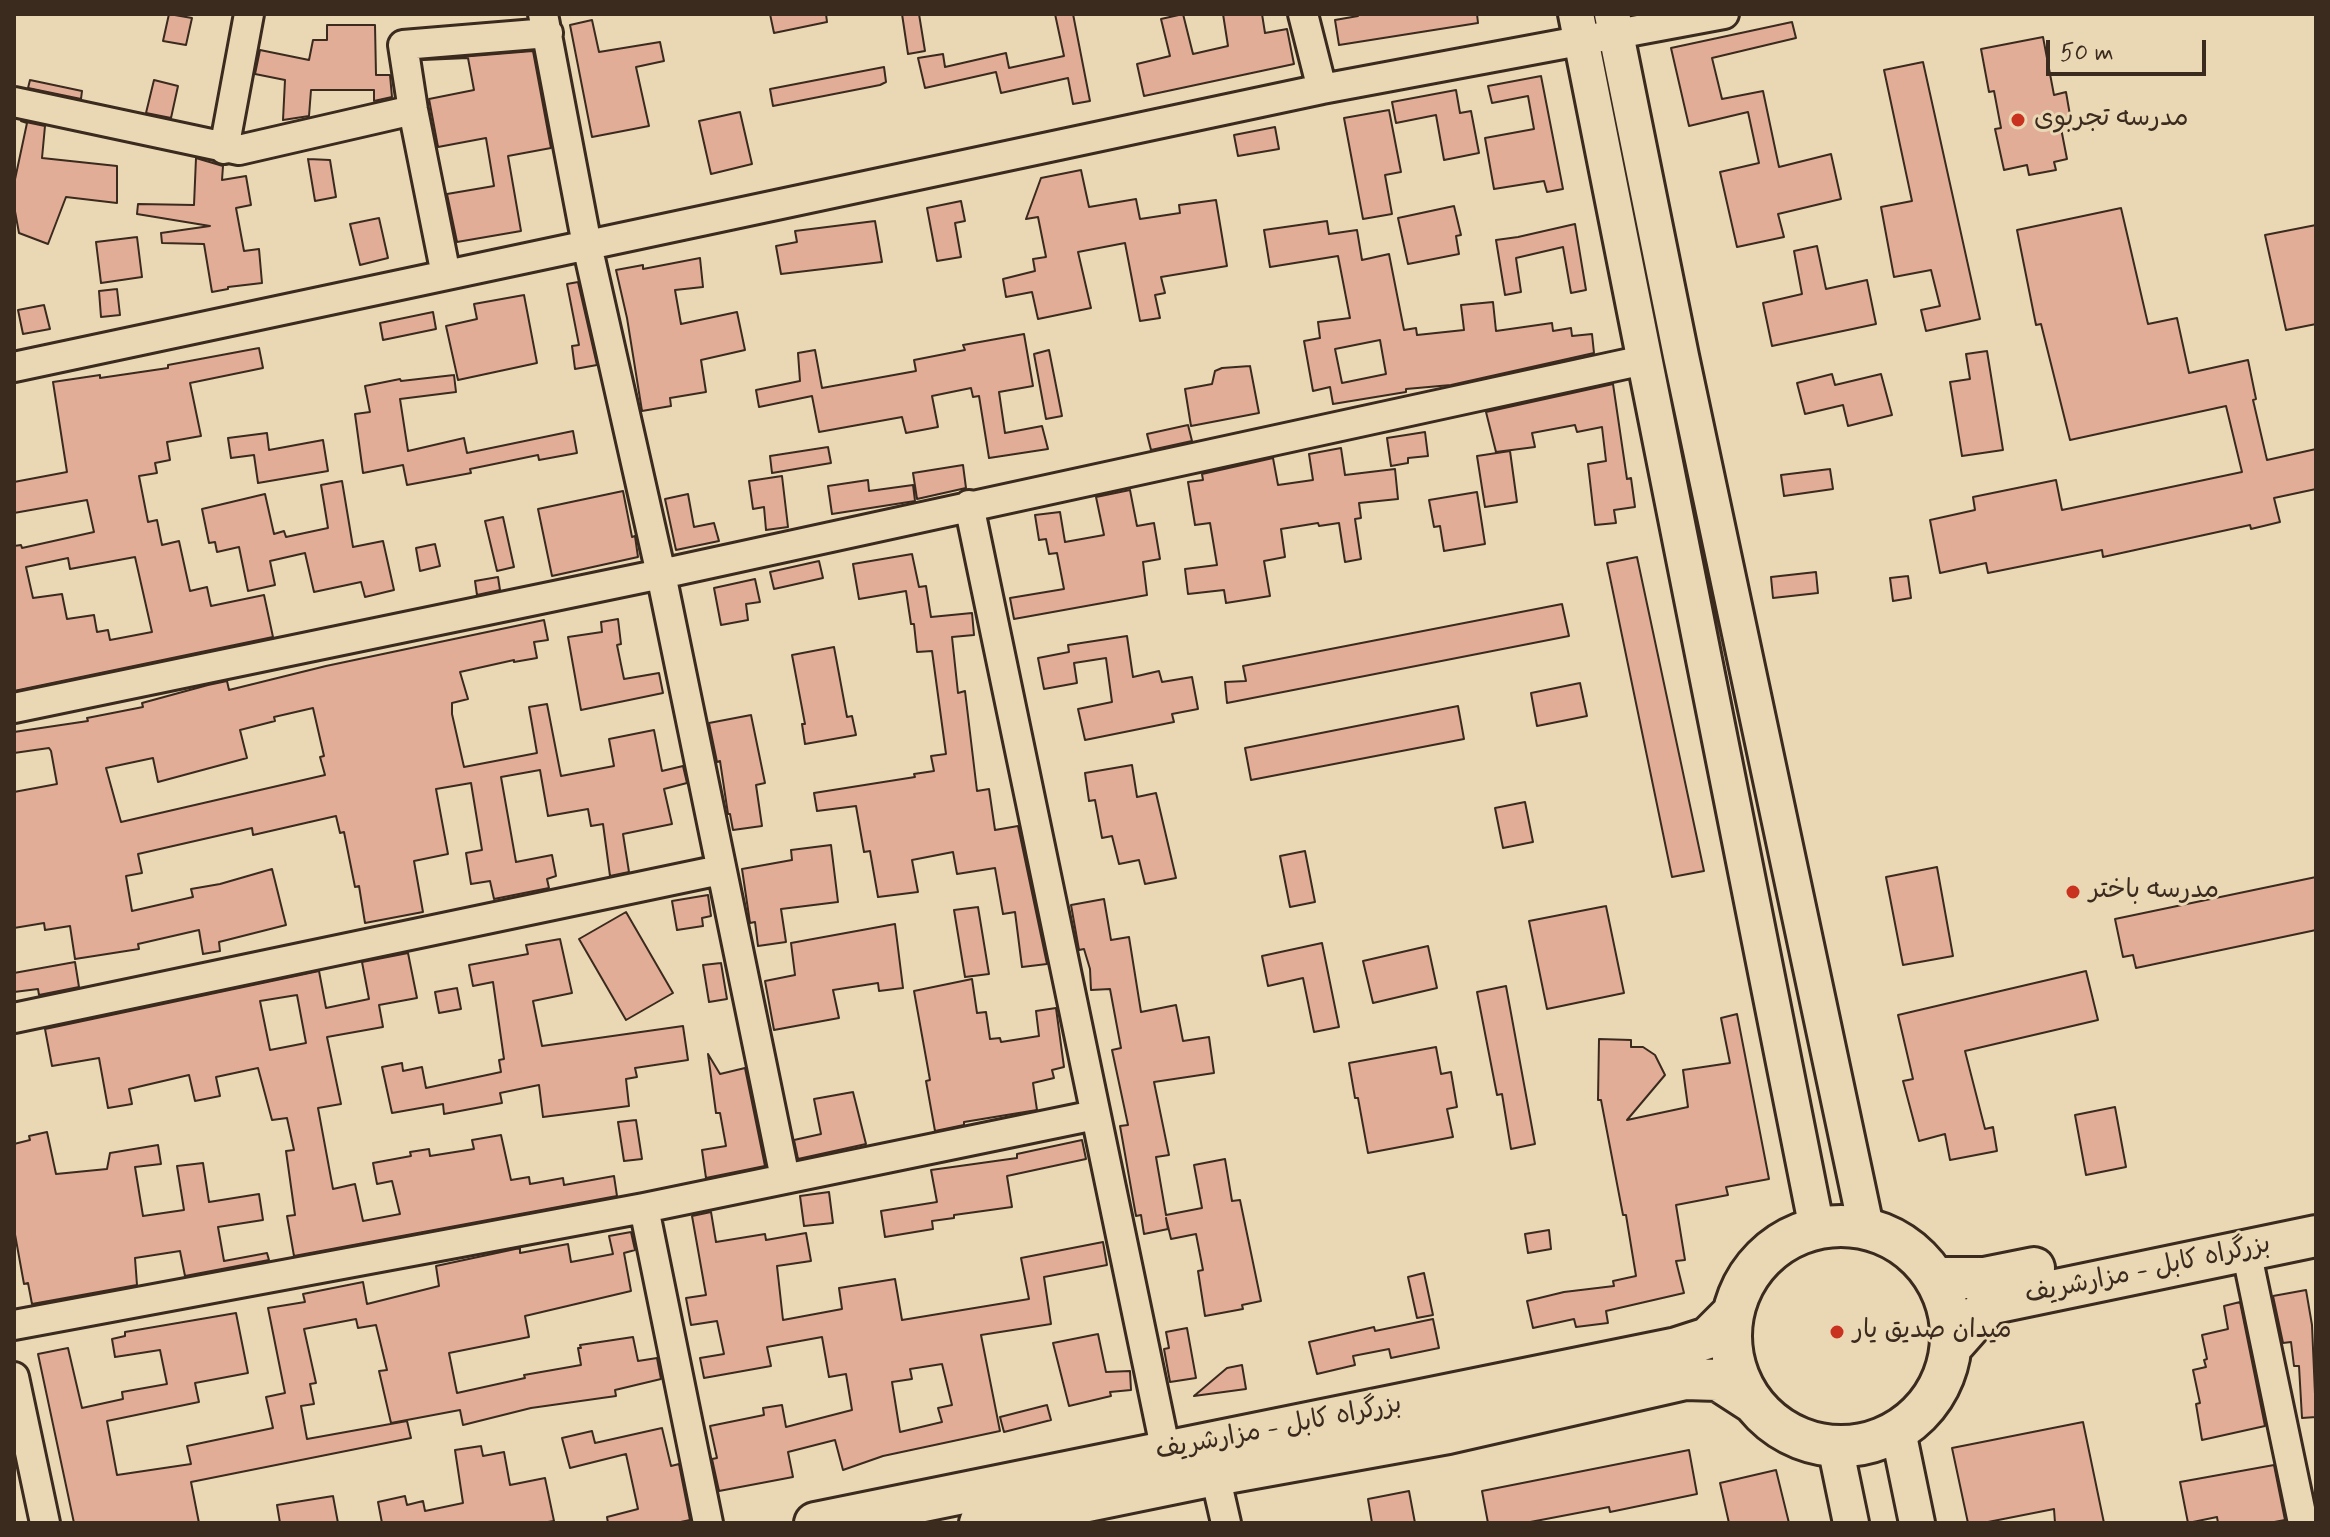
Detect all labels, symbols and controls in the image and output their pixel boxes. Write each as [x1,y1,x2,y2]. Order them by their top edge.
scale bar [2050,24,2210,74]
text: 50 m [2060,38,2114,69]
place label: مدرسه تجربوى [2034,104,2188,136]
marker: مدرسه تجربوى [2009,111,2027,129]
place label: مدرسه باختر [2089,876,2219,908]
marker: مدرسه باختر [2064,883,2082,901]
street label: بزرگراه کابل - مزارشریف [2022,1230,2274,1312]
place label: میدان صدیق یار [1853,1316,2012,1348]
marker: میدان صدیق یار [1828,1323,1846,1341]
street label: بزرگراه کابل - مزارشریف [1153,1390,1405,1468]

